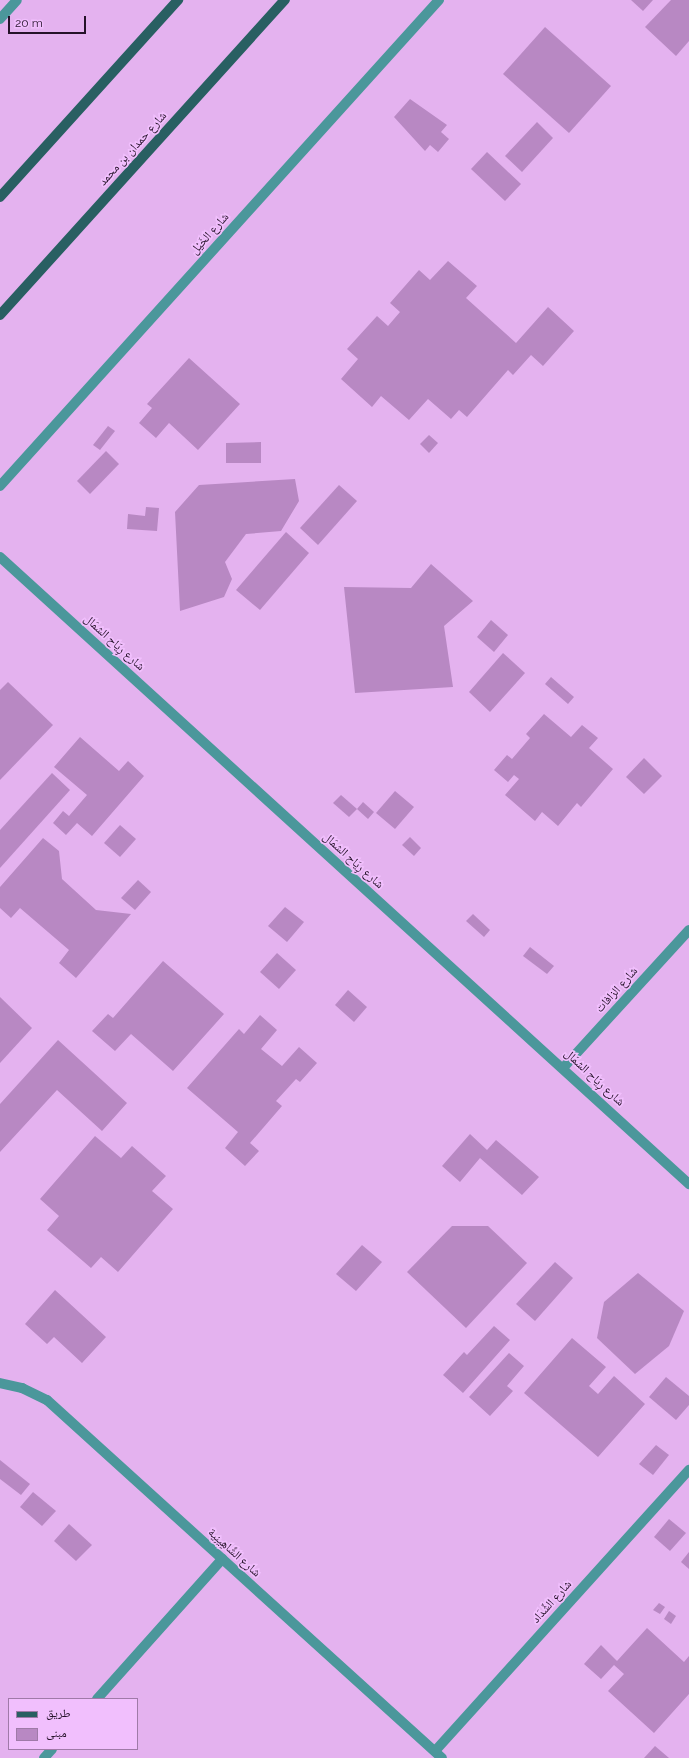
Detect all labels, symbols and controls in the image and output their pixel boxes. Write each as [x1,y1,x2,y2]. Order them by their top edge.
scale bar [10,8,88,34]
text: 20 m [15,16,43,30]
street label: شارع حمدان بن محمد [96,109,170,189]
street label: شارع الخَيْل [188,210,232,258]
street label: شارع رِيَاح الشمَال [81,612,147,674]
street label: شارع رِيَاح الشمَال [320,830,386,892]
street label: شارع الزافات [593,964,641,1016]
street label: شارع رِيَاح الشمَال [561,1047,627,1109]
street label: شارع الشَّاهِينِية [205,1526,263,1580]
street label: شارع الشِّدَاد [529,1578,575,1626]
legend [8,1698,138,1750]
text: طريق [46,1706,71,1720]
text: مبنى [46,1726,67,1740]

